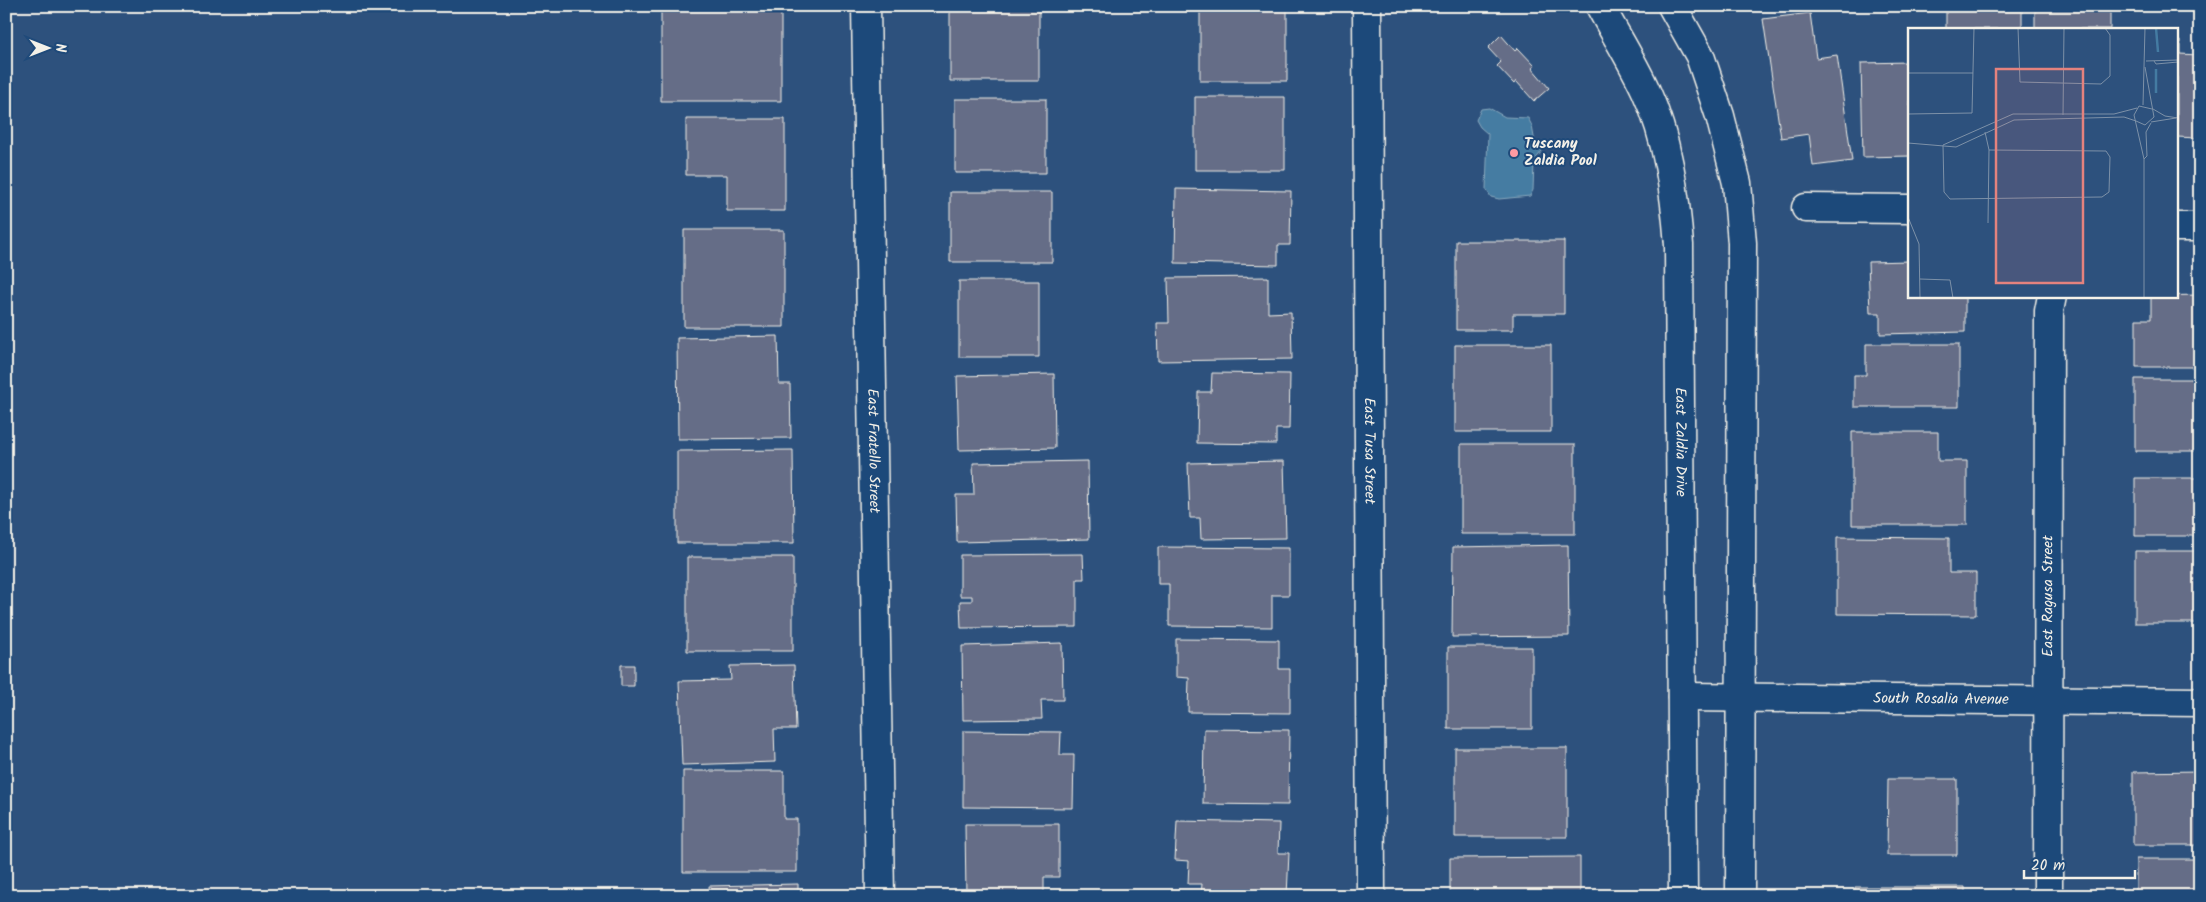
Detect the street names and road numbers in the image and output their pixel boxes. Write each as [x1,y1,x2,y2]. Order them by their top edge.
street label: East Zaldia Drive [1668,387,1693,497]
street label: East Fratello Street [860,388,886,514]
street label: East Tusa Street [1357,398,1381,505]
street label: East Ragusa Street [2036,535,2061,657]
street label: South Rosalia Avenue [1873,687,2009,712]

